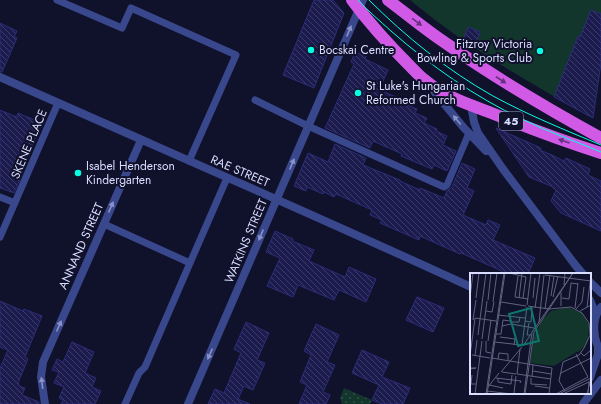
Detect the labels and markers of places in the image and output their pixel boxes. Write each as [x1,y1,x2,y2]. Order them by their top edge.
place label: Fitzroy Victoria Bowling & Sports Club [417,35,532,67]
place label: Bocskai Centre [319,41,394,59]
marker: Bocskai Centre [306,45,316,55]
marker: Fitzroy Victoria Bowling & Sports Club [535,46,545,56]
place label: St Luke's Hungarian Reformed Church [366,77,465,109]
marker: St Luke's Hungarian Reformed Church [353,88,363,98]
place label: Isabel Henderson Kindergarten [86,157,175,189]
marker: Isabel Henderson Kindergarten [73,168,83,178]

